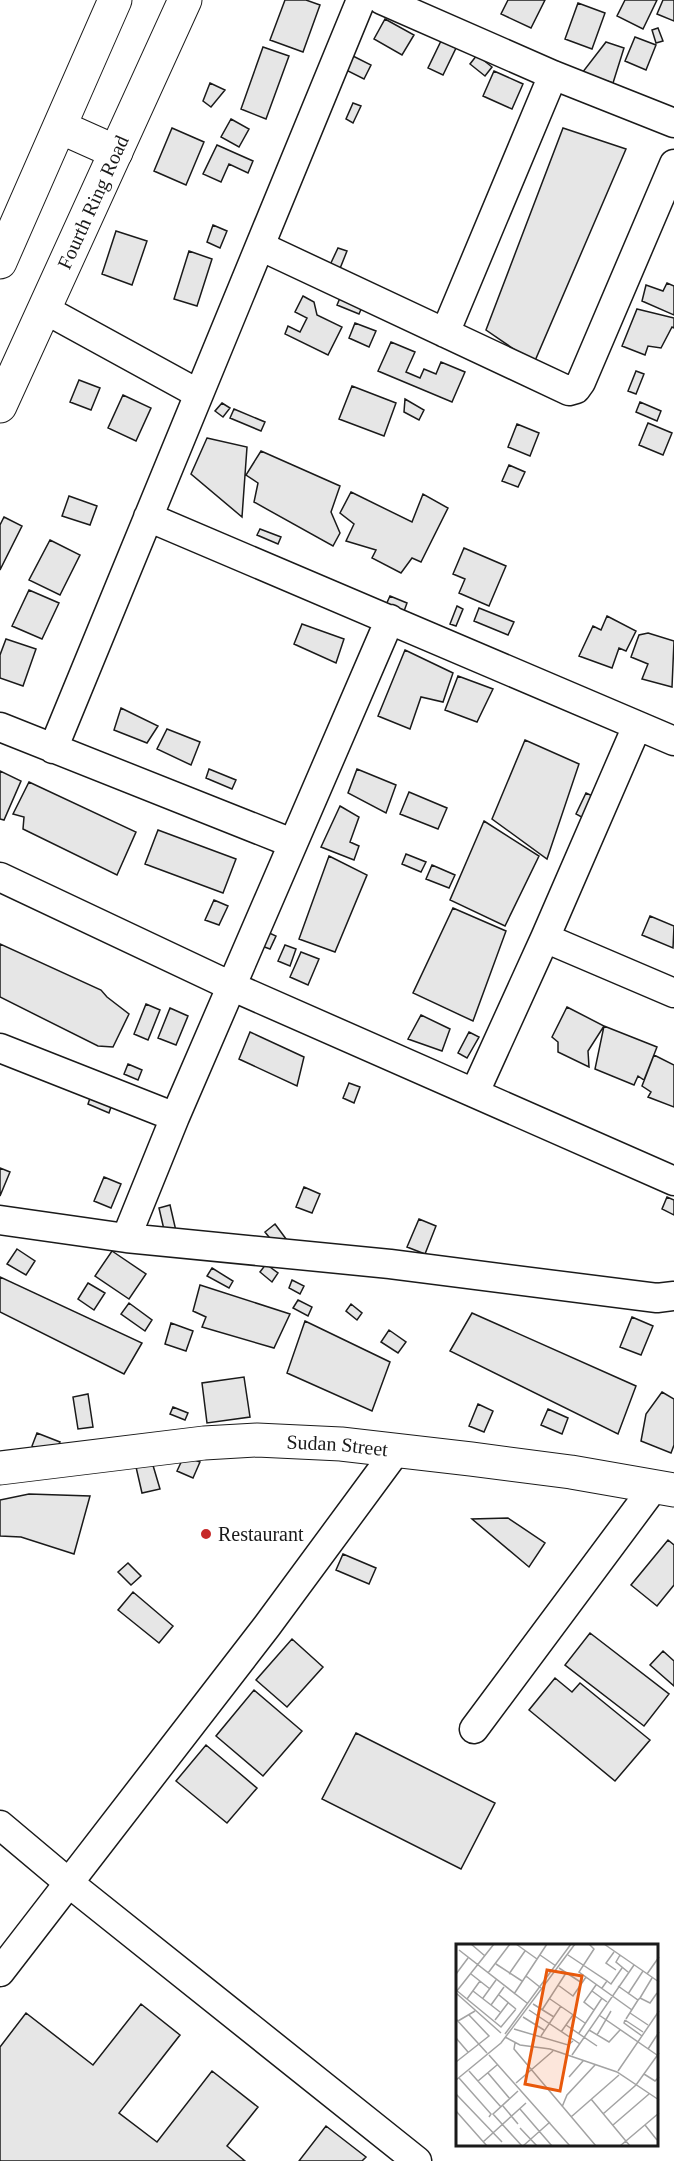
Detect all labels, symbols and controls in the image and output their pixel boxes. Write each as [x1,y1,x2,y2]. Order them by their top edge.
street label: Fourth Ring Road [53,132,133,272]
street label: Sudan Street [286,1430,390,1460]
place label: Restaurant [218,1523,304,1545]
marker: Restaurant [199,1527,213,1541]
inset map [456,1944,659,2146]

